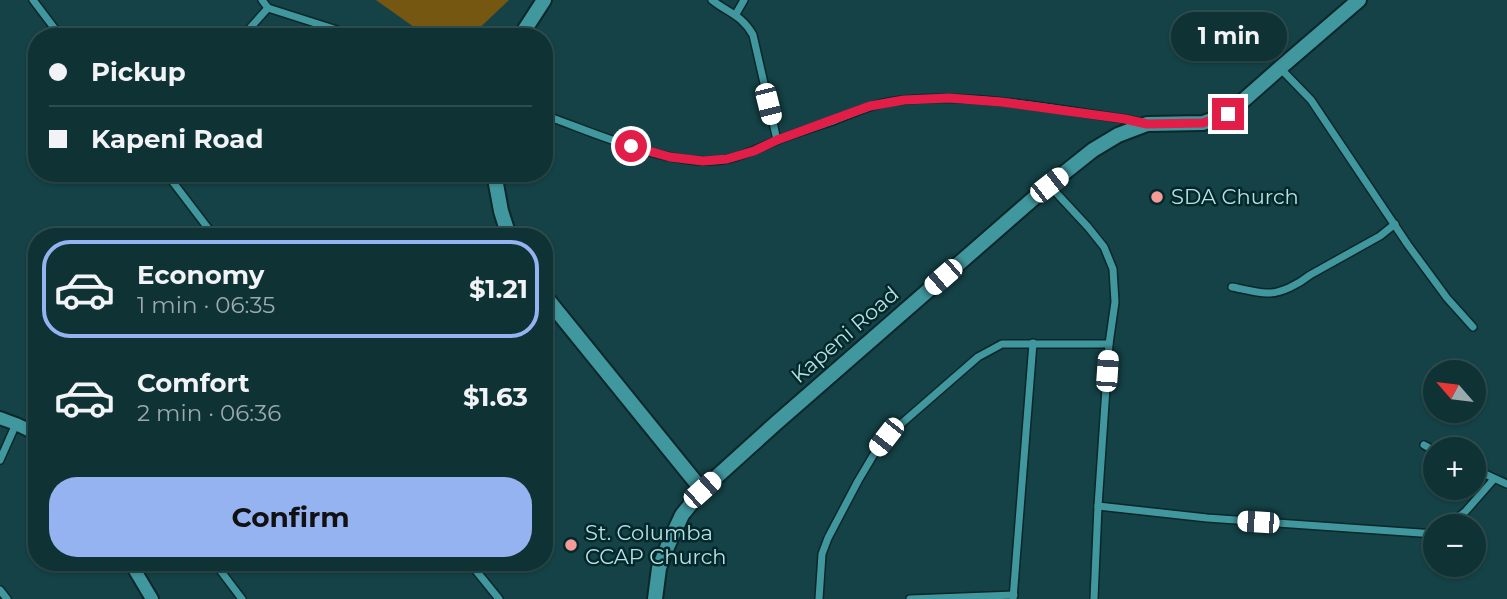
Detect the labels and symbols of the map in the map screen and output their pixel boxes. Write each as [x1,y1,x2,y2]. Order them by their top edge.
callout: 1 min [1170,12,1286,61]
car [753,81,784,127]
route end [1212,98,1244,130]
route start [615,130,647,162]
car [1026,164,1073,206]
place label: SDA Church [1171,184,1299,209]
marker: SDA Church [1149,189,1165,205]
car [921,255,966,299]
street label: Kapeni Road [786,281,904,388]
car [1096,349,1119,393]
north arrow [1423,360,1486,424]
car [865,414,908,460]
car [680,468,725,512]
car [1237,510,1280,534]
place label: St. Columba CCAP Church [585,520,727,569]
marker: St. Columba CCAP Church [563,537,579,553]

